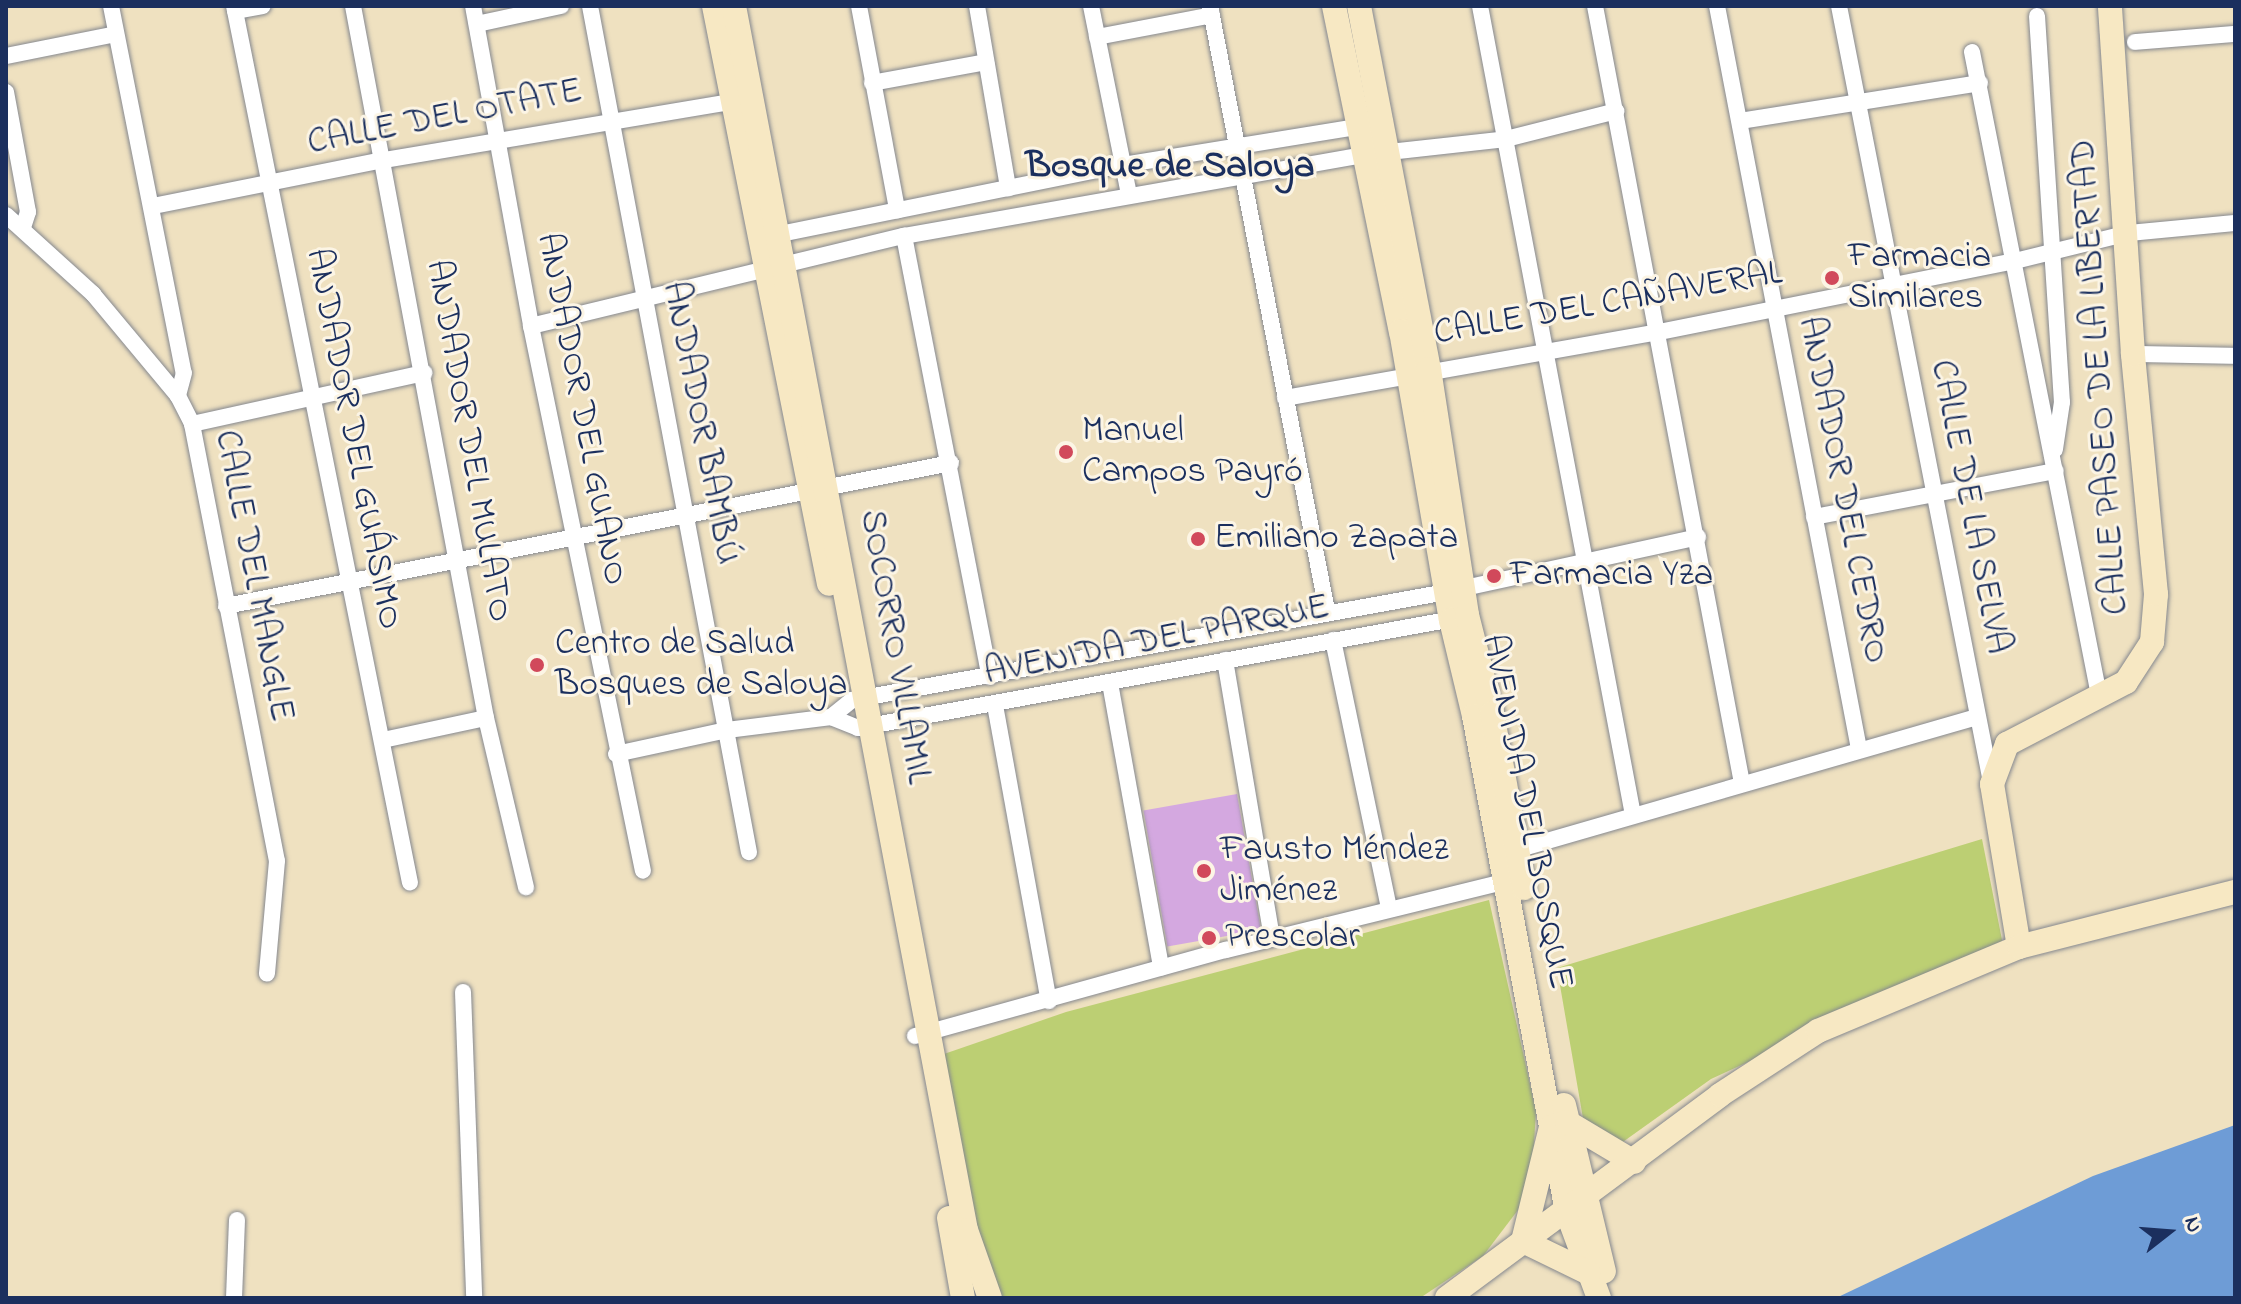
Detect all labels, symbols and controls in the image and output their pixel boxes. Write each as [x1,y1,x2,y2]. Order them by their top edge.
street label: CALLE DEL OTATE [304,70,586,166]
street label: CALLE PASEO DE LA LIBERTAD [2063,138,2139,616]
district label: Bosque de Saloya [1025,145,1315,191]
street label: ANDADOR DEL GUANO [526,229,636,589]
place label: Farmacia Similares [1848,235,1991,320]
street label: ANDADOR DEL GUÁSIMO [295,245,411,633]
street label: CALLE DEL CAÑAVERAL [1431,252,1785,356]
street label: ANDADOR DEL MULATO [415,257,521,625]
marker: Farmacia Similares [1823,269,1841,287]
street label: ANDADOR BAMBÚ [651,278,749,568]
street label: ANDADOR DEL CEDRO [1787,313,1897,667]
street label: CALLE DE LA SELVA [1919,356,2019,658]
place label: Manuel Campos Payró [1082,409,1303,494]
street label: CALLE DEL MANGLE [204,427,302,725]
marker: Manuel Campos Payró [1057,443,1075,461]
street label: SOCORRO VILLAMIL [849,507,939,787]
place label: Emiliano Zapata [1214,517,1458,561]
marker: Emiliano Zapata [1189,530,1207,548]
place label: Farmacia Yza [1510,554,1713,598]
marker: Farmacia Yza [1485,567,1503,585]
street label: AVENIDA DEL PARQUE [981,586,1333,696]
place label: Centro de Salud Bosques de Saloya [555,622,847,707]
street label: AVENIDA DEL BOSQUE [1470,631,1582,993]
marker: Centro de Salud Bosques de Saloya [526,654,548,676]
place label: Fausto Méndez Jiménez [1220,828,1449,913]
marker: Fausto Méndez Jiménez [1195,862,1213,880]
place label: Prescolar [1225,916,1360,960]
marker: Prescolar [1200,929,1218,947]
north arrow [2129,1192,2209,1272]
text: N [2174,1213,2209,1237]

